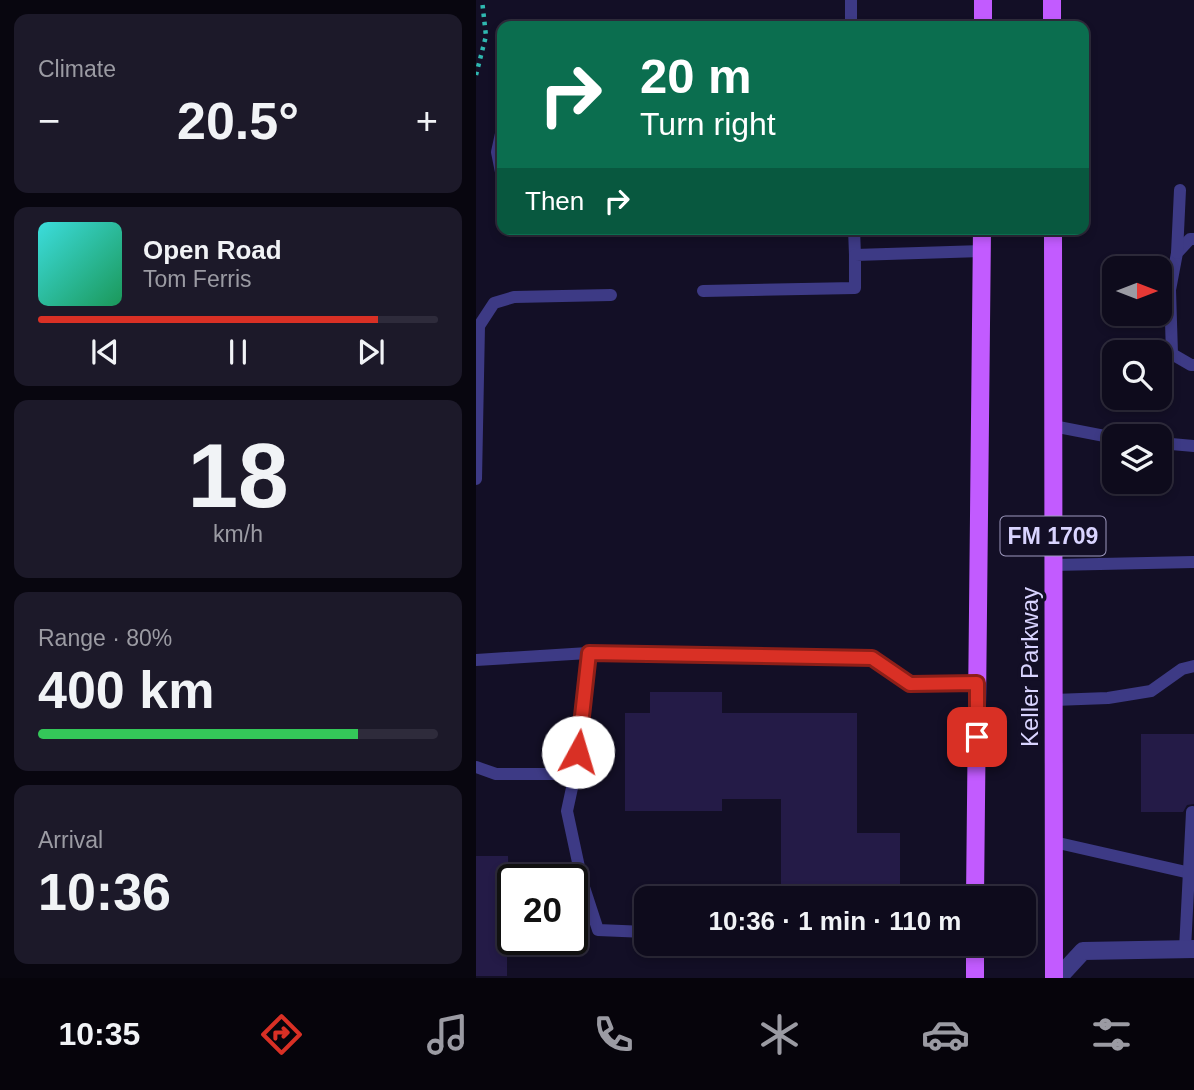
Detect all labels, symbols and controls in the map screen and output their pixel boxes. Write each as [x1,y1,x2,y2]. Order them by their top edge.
icon: right [525,49,616,140]
text: 20 m [640,49,752,103]
text: Climate [38,56,116,82]
text: 20.5° [177,92,299,150]
text: − [38,100,60,142]
text: + [416,100,438,142]
text: Turn right [640,106,776,142]
icon: right [598,182,636,220]
text: Then [525,186,584,216]
text: Open Road [143,235,282,265]
north arrow [1102,256,1172,326]
map controls [1102,256,1172,494]
text: Tom Ferris [143,266,252,292]
icon: previous [86,333,124,371]
icon: pause [219,333,257,371]
icon: next [352,333,390,371]
button: search [1102,340,1172,410]
button: layers [1102,424,1172,494]
text: 18 [187,425,289,526]
road number: FM 1709 [1000,516,1106,556]
text: km/h [213,521,263,547]
street label: Keller Parkway [1016,587,1043,747]
text: Range · 80% [38,625,172,651]
text: 400 km [38,661,214,719]
pin [947,707,1007,767]
position arrow [541,715,615,789]
icon: arrive [958,718,996,756]
text: Arrival [38,827,103,853]
text: 10:36 [38,863,171,921]
speed limit sign: 20 [497,864,588,955]
text: 10:36 · 1 min · 110 m [709,906,961,936]
icon: directions [257,1010,306,1059]
icon: music [423,1010,472,1059]
icon: phone [589,1010,638,1059]
icon: climate [755,1010,804,1059]
icon: car [921,1010,970,1059]
icon: filters [1087,1010,1136,1059]
text: 10:35 [58,1016,140,1052]

